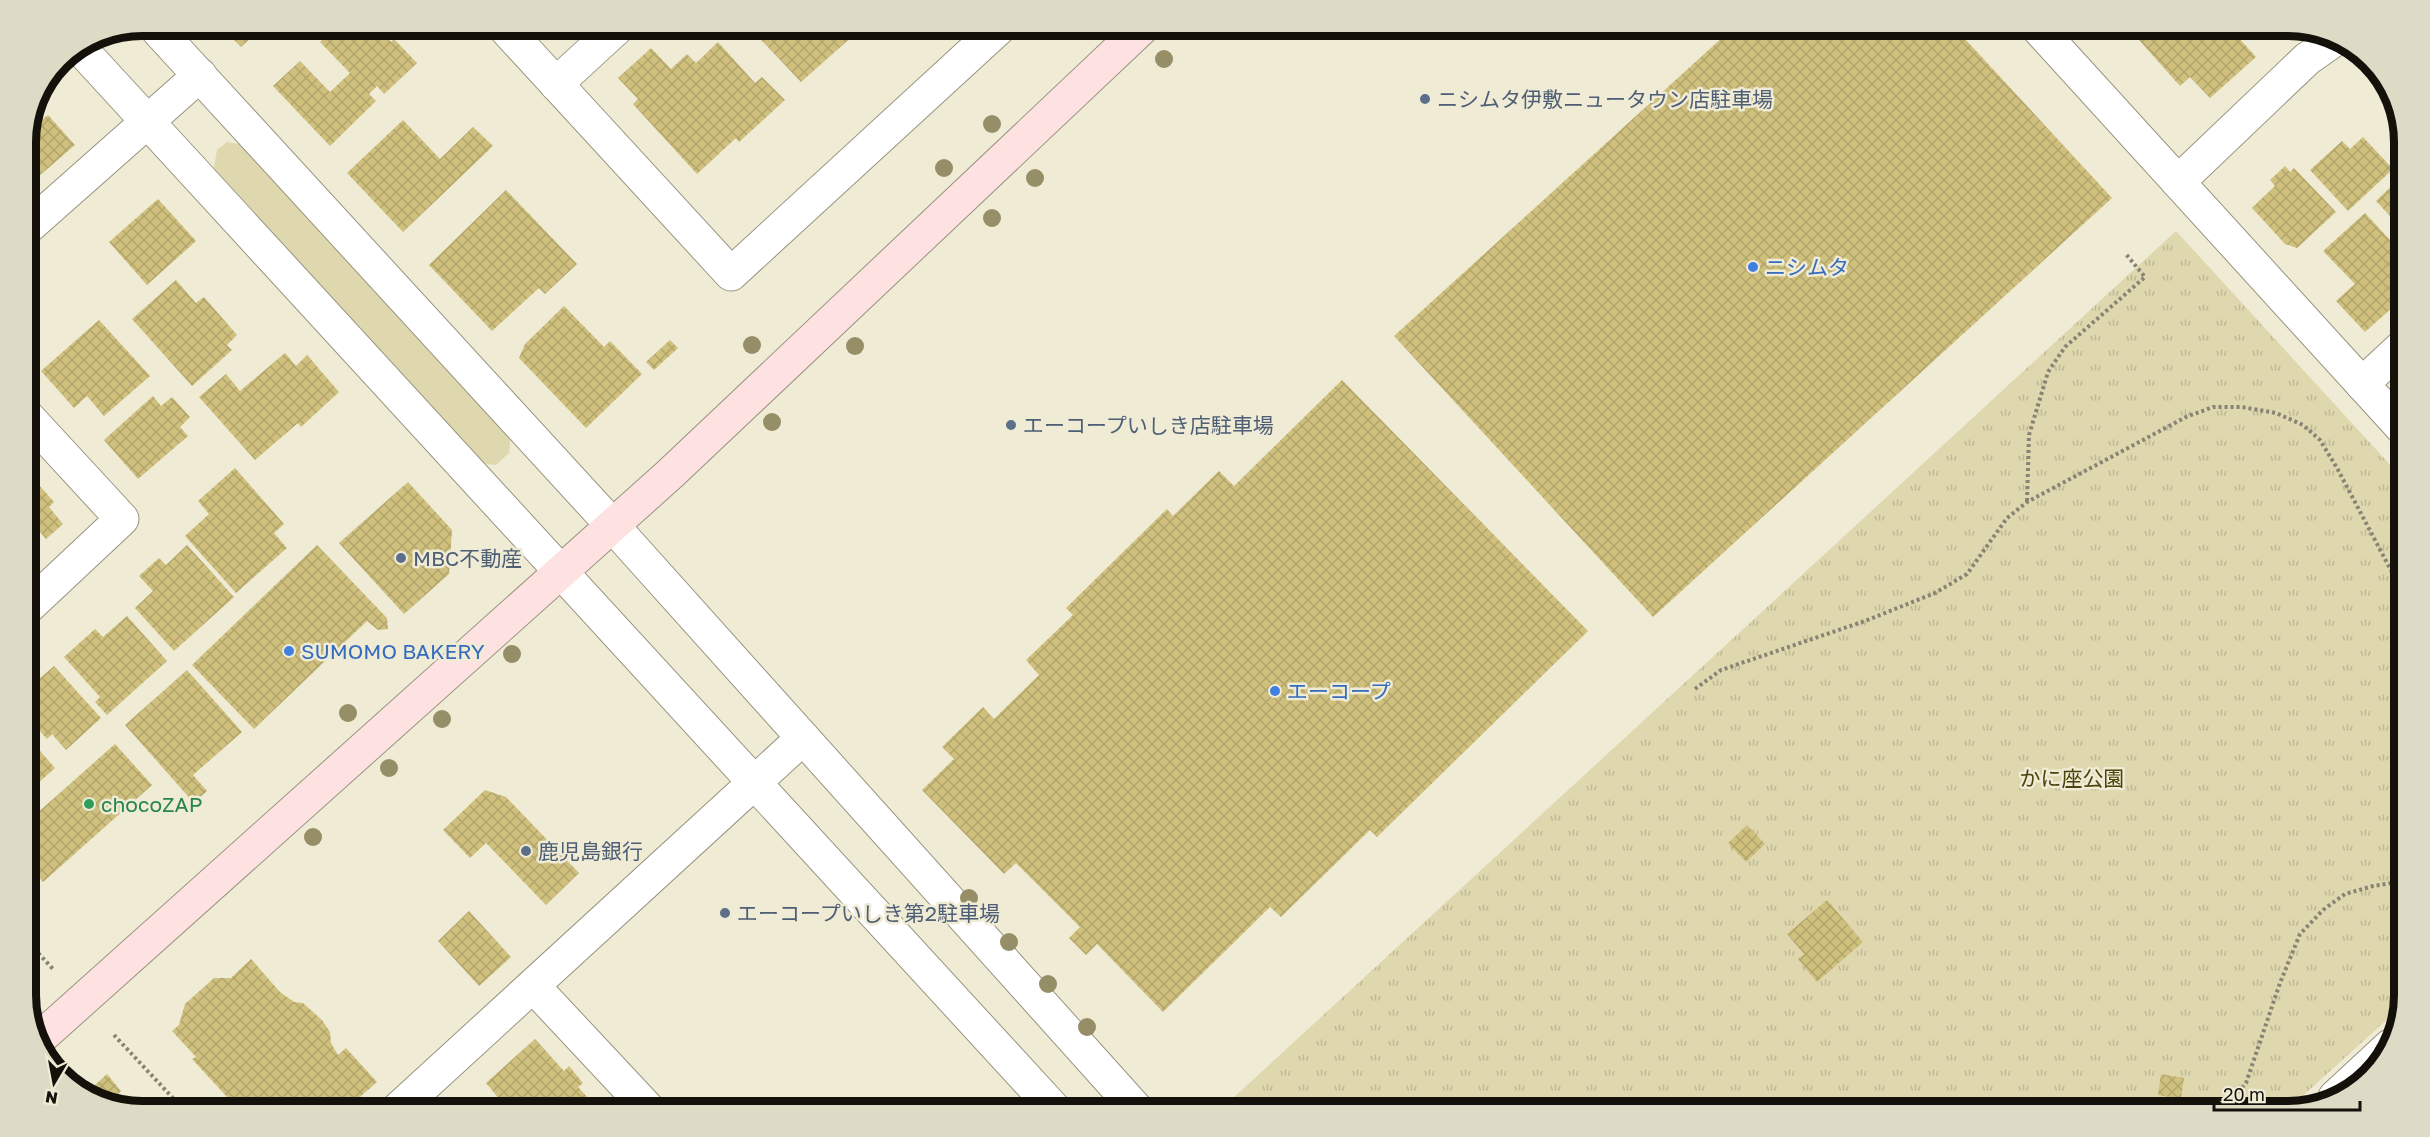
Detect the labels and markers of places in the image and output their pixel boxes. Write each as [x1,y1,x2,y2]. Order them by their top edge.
place label: ニシムタ伊敷ニュータウン店駐車場 [1437,86,1773,112]
marker: ニシムタ伊敷ニュータウン店駐車場 [1418,92,1432,106]
place label: ニシムタ [1765,254,1849,280]
marker: ニシムタ [1746,260,1760,274]
place label: エーコープいしき店駐車場 [1023,412,1274,438]
marker: エーコープいしき店駐車場 [1004,418,1018,432]
place label: MBC不動産 [413,545,522,571]
marker: MBC不動産 [394,551,408,565]
place label: SUMOMO BAKERY [301,638,485,664]
marker: SUMOMO BAKERY [282,644,296,658]
place label: エーコープ [1287,678,1391,704]
marker: エーコープ [1268,684,1282,698]
place label: chocoZAP [101,791,202,817]
marker: chocoZAP [82,797,96,811]
place label: 鹿児島銀行 [538,838,643,864]
marker: 鹿児島銀行 [519,844,533,858]
place label: エーコープいしき第2駐車場 [737,900,1000,926]
marker: エーコープいしき第2駐車場 [718,906,732,920]

